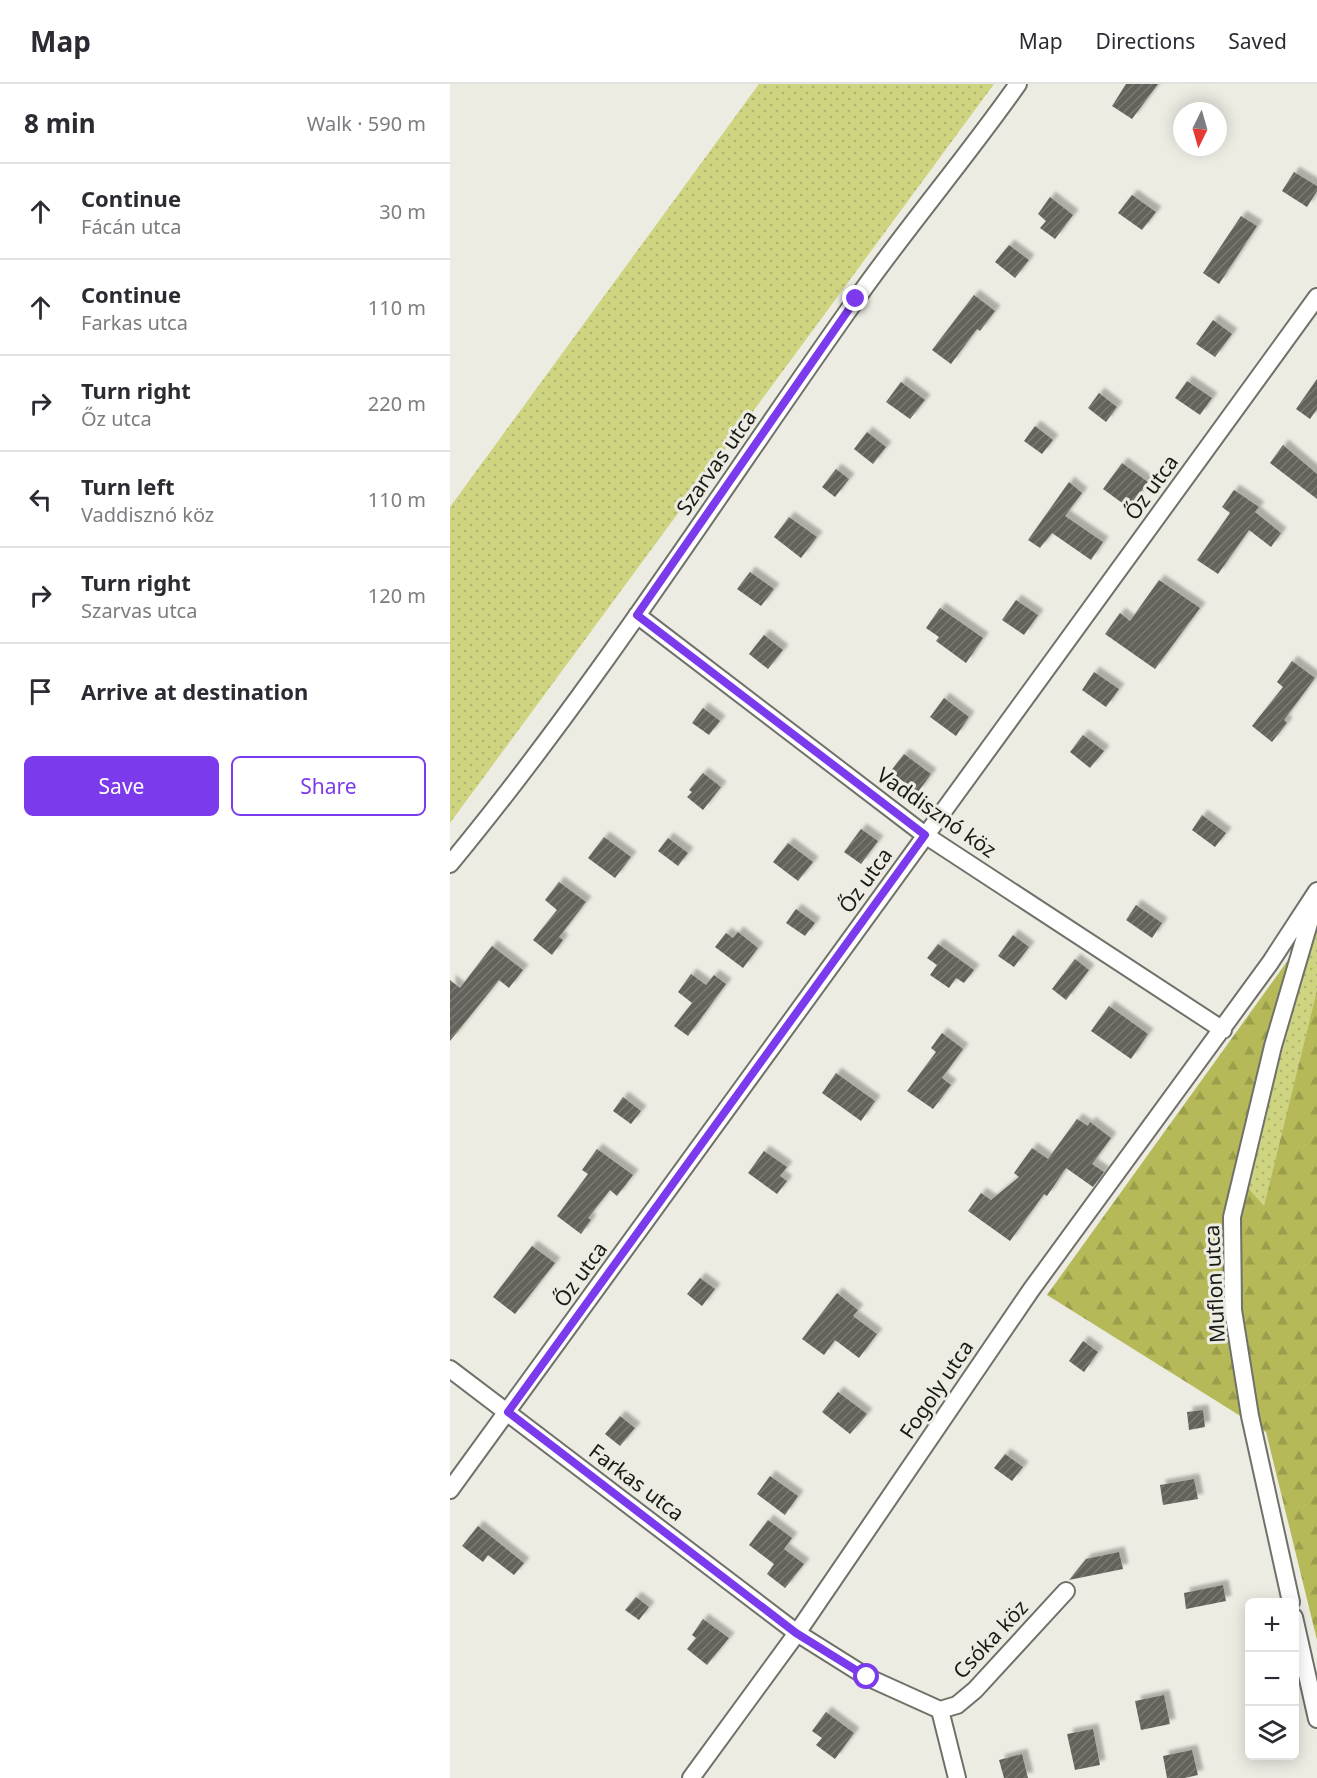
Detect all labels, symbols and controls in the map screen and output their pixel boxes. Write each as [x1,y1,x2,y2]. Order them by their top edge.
text: Map [30,22,91,60]
text: Map [1019,27,1063,55]
text: Directions [1096,27,1195,55]
text: Saved [1228,27,1287,55]
north arrow [1173,102,1227,156]
text: 8 min [24,105,96,141]
text: Walk · 590 m [307,110,426,137]
text: Continue [81,183,181,213]
icon: ahead [24,195,57,228]
text: 30 m [379,198,426,225]
text: Fácán utca [81,213,181,240]
text: Continue [81,279,181,309]
route end [842,285,868,311]
icon: ahead [24,291,57,324]
text: 110 m [368,294,426,321]
text: Farkas utca [81,309,188,336]
text: Turn right [81,375,191,405]
icon: right [24,387,57,420]
text: 220 m [368,390,426,417]
street label: Szarvas utca [669,404,763,520]
text: Őz utca [81,405,152,432]
street label: Őz utca [1118,449,1184,525]
text: Turn left [81,471,175,501]
icon: left [24,483,57,516]
text: 110 m [368,486,426,513]
text: Vaddisznó köz [81,501,214,528]
text: Turn right [81,567,191,597]
icon: right [24,579,57,612]
text: 120 m [368,582,426,609]
text: Szarvas utca [81,597,197,624]
icon: arrive [24,675,57,708]
text: Arrive at destination [81,676,308,706]
button: Save [24,756,219,816]
button: Share [231,756,426,816]
street label: Vaddisznó köz [872,760,1002,864]
street label: Őz utca [832,842,898,918]
street label: Muflon utca [1197,1224,1231,1344]
street label: Őz utca [547,1236,613,1312]
street label: Fogoly utca [893,1334,979,1444]
street label: Farkas utca [584,1437,690,1527]
street label: Csóka köz [946,1593,1034,1684]
map controls [1245,1598,1299,1760]
button: + [1245,1598,1299,1652]
button: − [1245,1652,1299,1706]
route start [853,1663,879,1689]
button: layers [1245,1706,1299,1760]

